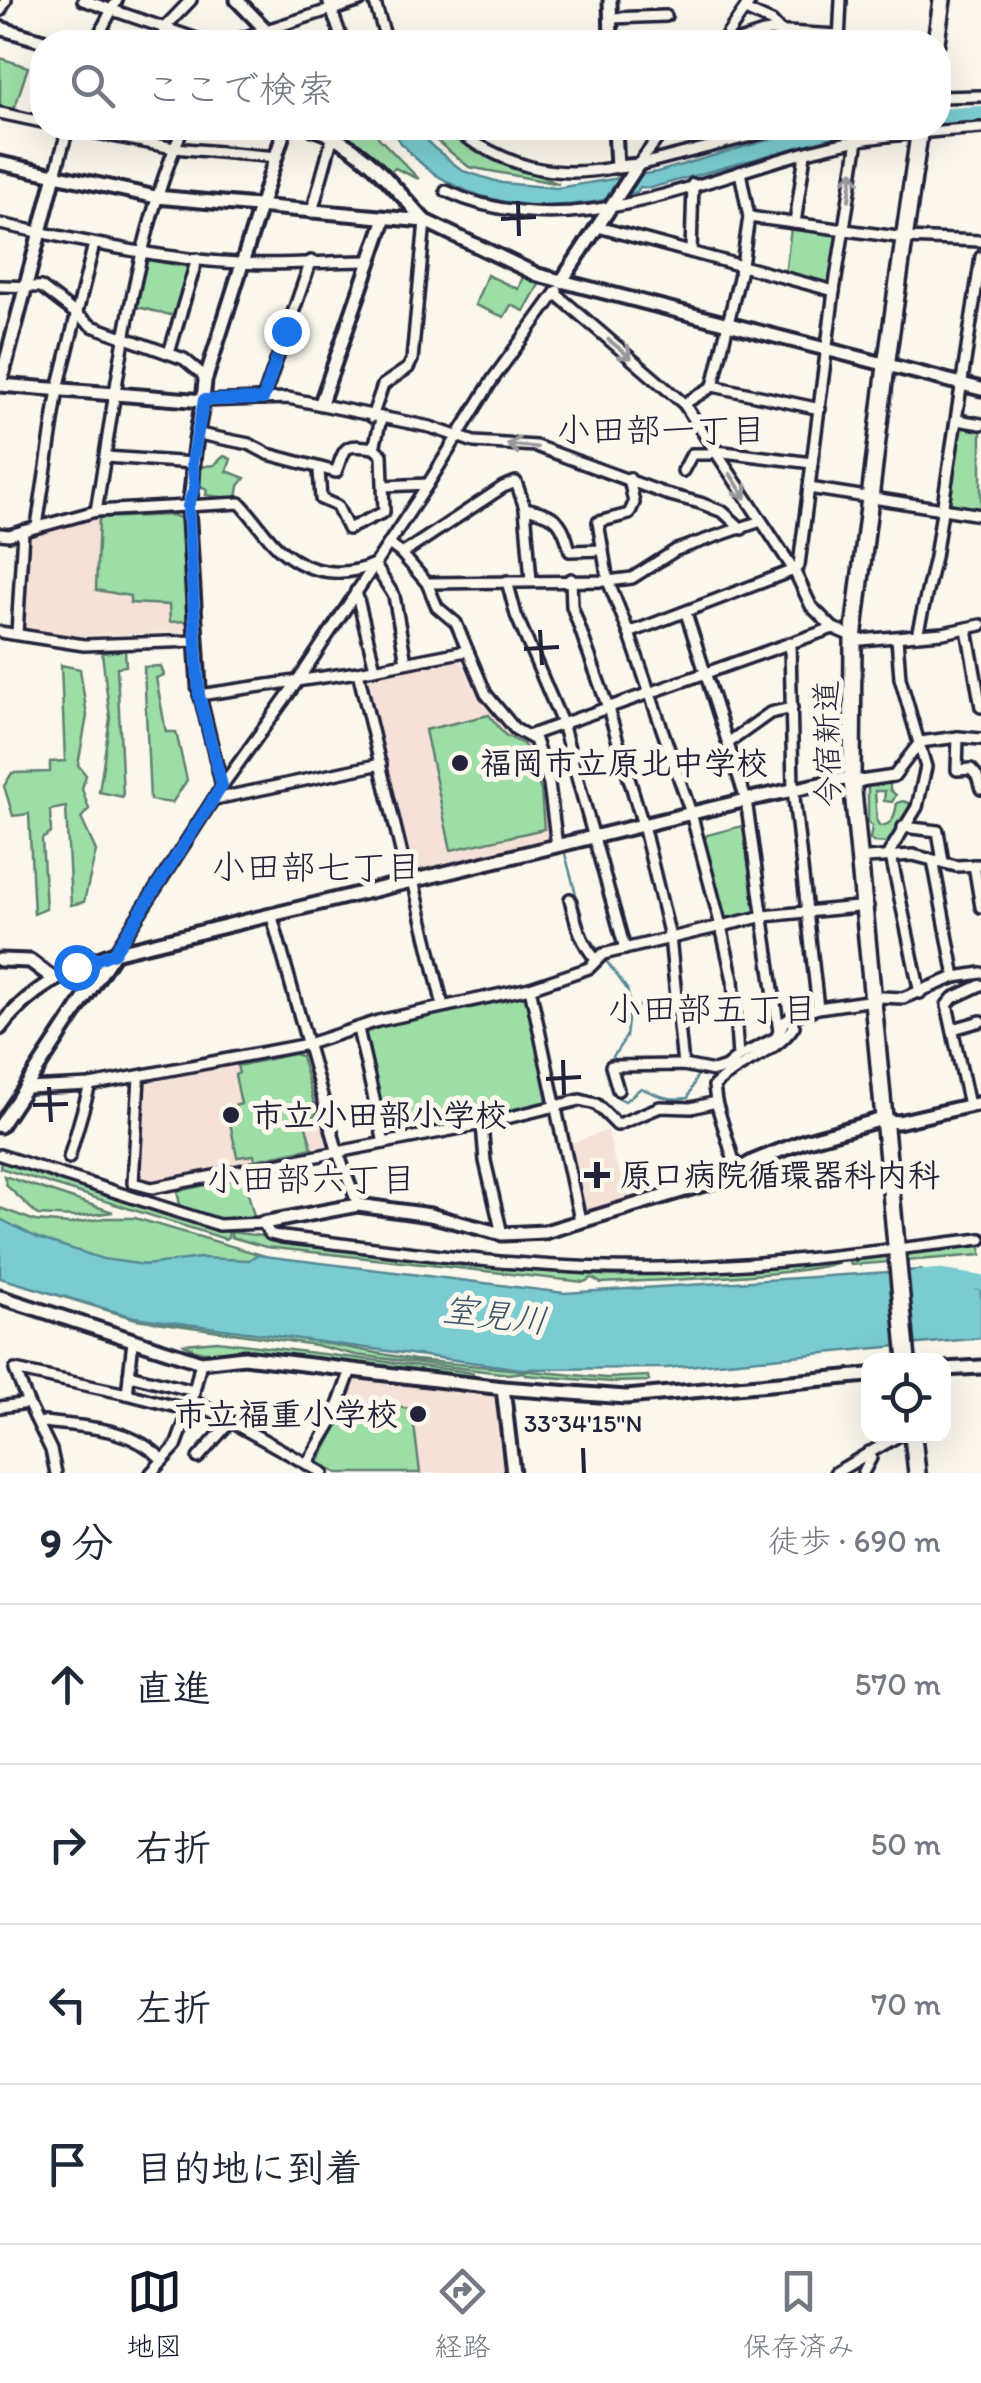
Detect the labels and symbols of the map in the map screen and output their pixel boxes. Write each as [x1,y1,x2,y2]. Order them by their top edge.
one-way arrow [843,169,861,201]
route end [264,309,310,355]
one-way arrow [606,338,632,360]
district label: 小田部一丁目 [556,409,766,451]
one-way arrow [506,436,539,455]
one-way arrow [727,471,748,499]
street label: 今宿新道 [807,680,847,808]
place label: 福岡市立原北中学校 [480,744,768,782]
marker: 福岡市立原北中学校 [449,752,471,774]
district label: 小田部七丁目 [211,846,421,888]
route start [54,945,100,991]
district label: 小田部五丁目 [607,988,817,1030]
place label: 市立小田部小学校 [251,1096,507,1134]
marker: 市立小田部小学校 [220,1104,242,1126]
place label: 原口病院循環器科内科 [620,1156,940,1194]
district label: 小田部六丁目 [206,1158,416,1200]
marker: 原口病院循環器科内科 [584,1162,610,1188]
water label: 室見川 [440,1288,550,1342]
place label: 市立福重小学校 [174,1395,398,1433]
marker: 市立福重小学校 [407,1403,429,1425]
text: 33°34'15"N [524,1408,642,1438]

